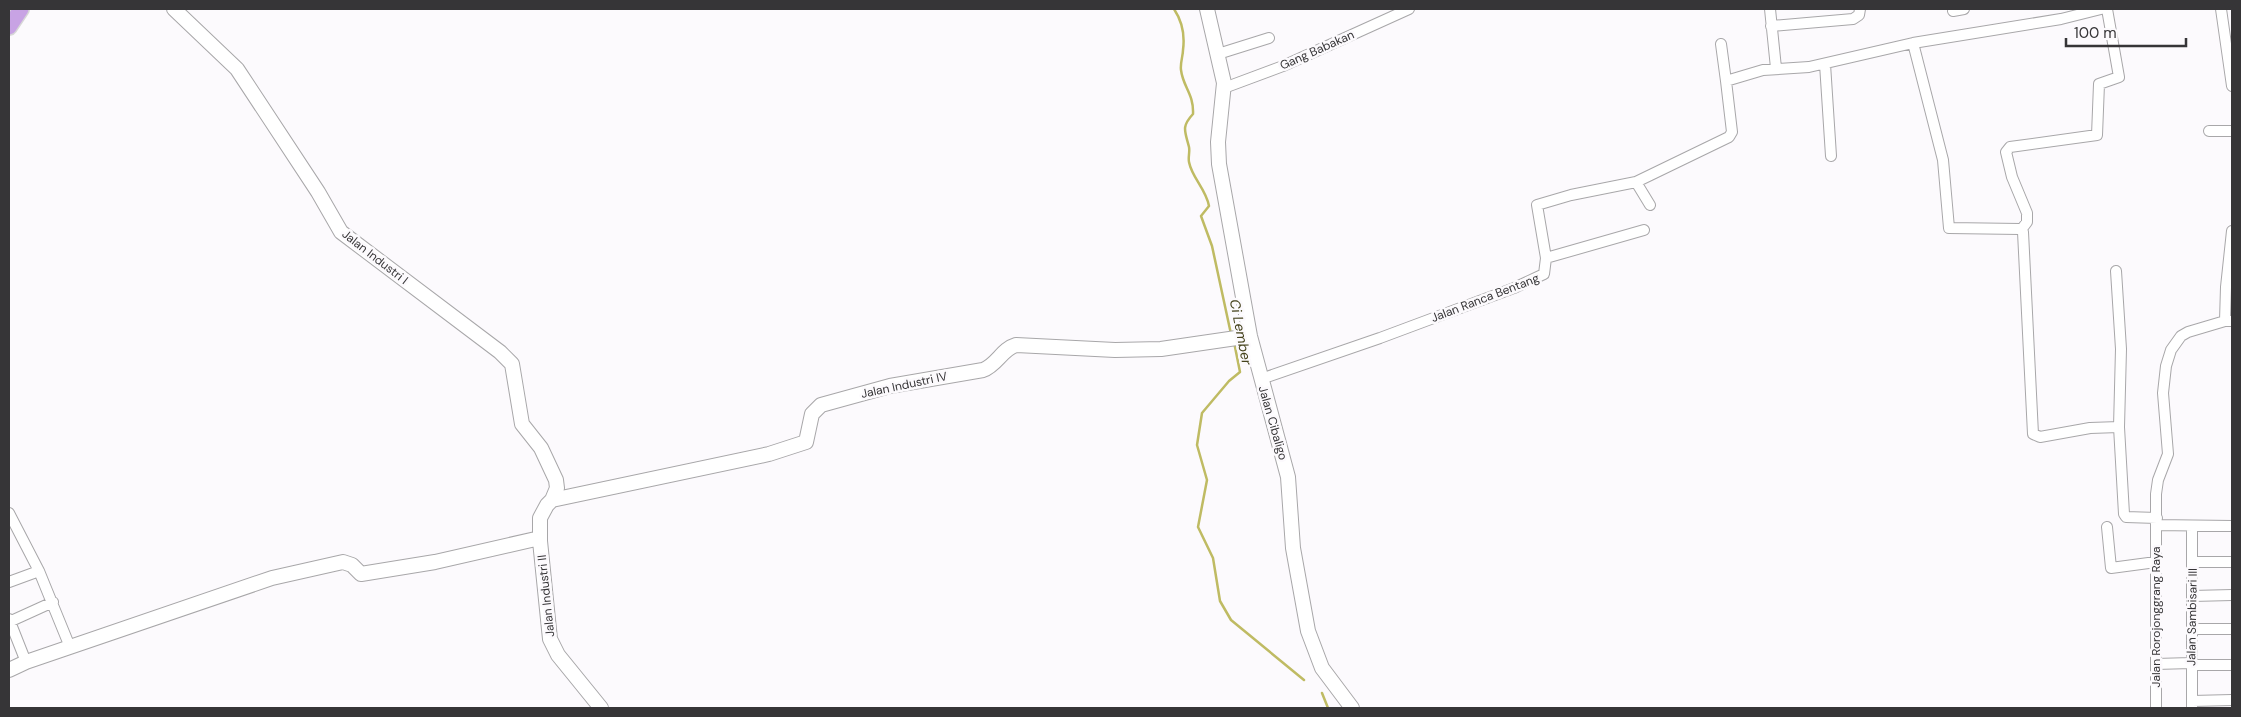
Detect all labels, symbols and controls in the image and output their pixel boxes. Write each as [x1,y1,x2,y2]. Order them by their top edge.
scale bar [2066,15,2186,47]
text: 100 m [2074,23,2117,43]
street label: Gang Babakan [1277,26,1357,74]
street label: Jalan Industri I [339,226,411,288]
street label: Jalan Ranca Bentang [1429,270,1542,326]
water label: Ci Lember [1226,298,1256,367]
street label: Jalan Industri IV [859,368,949,402]
street label: Jalan Cibaligo [1255,384,1291,462]
street label: Jalan Rorojonggrang Raya [2148,546,2164,688]
street label: Jalan Industri II [534,554,558,638]
street label: Jalan Sambisari III [2183,568,2201,666]

